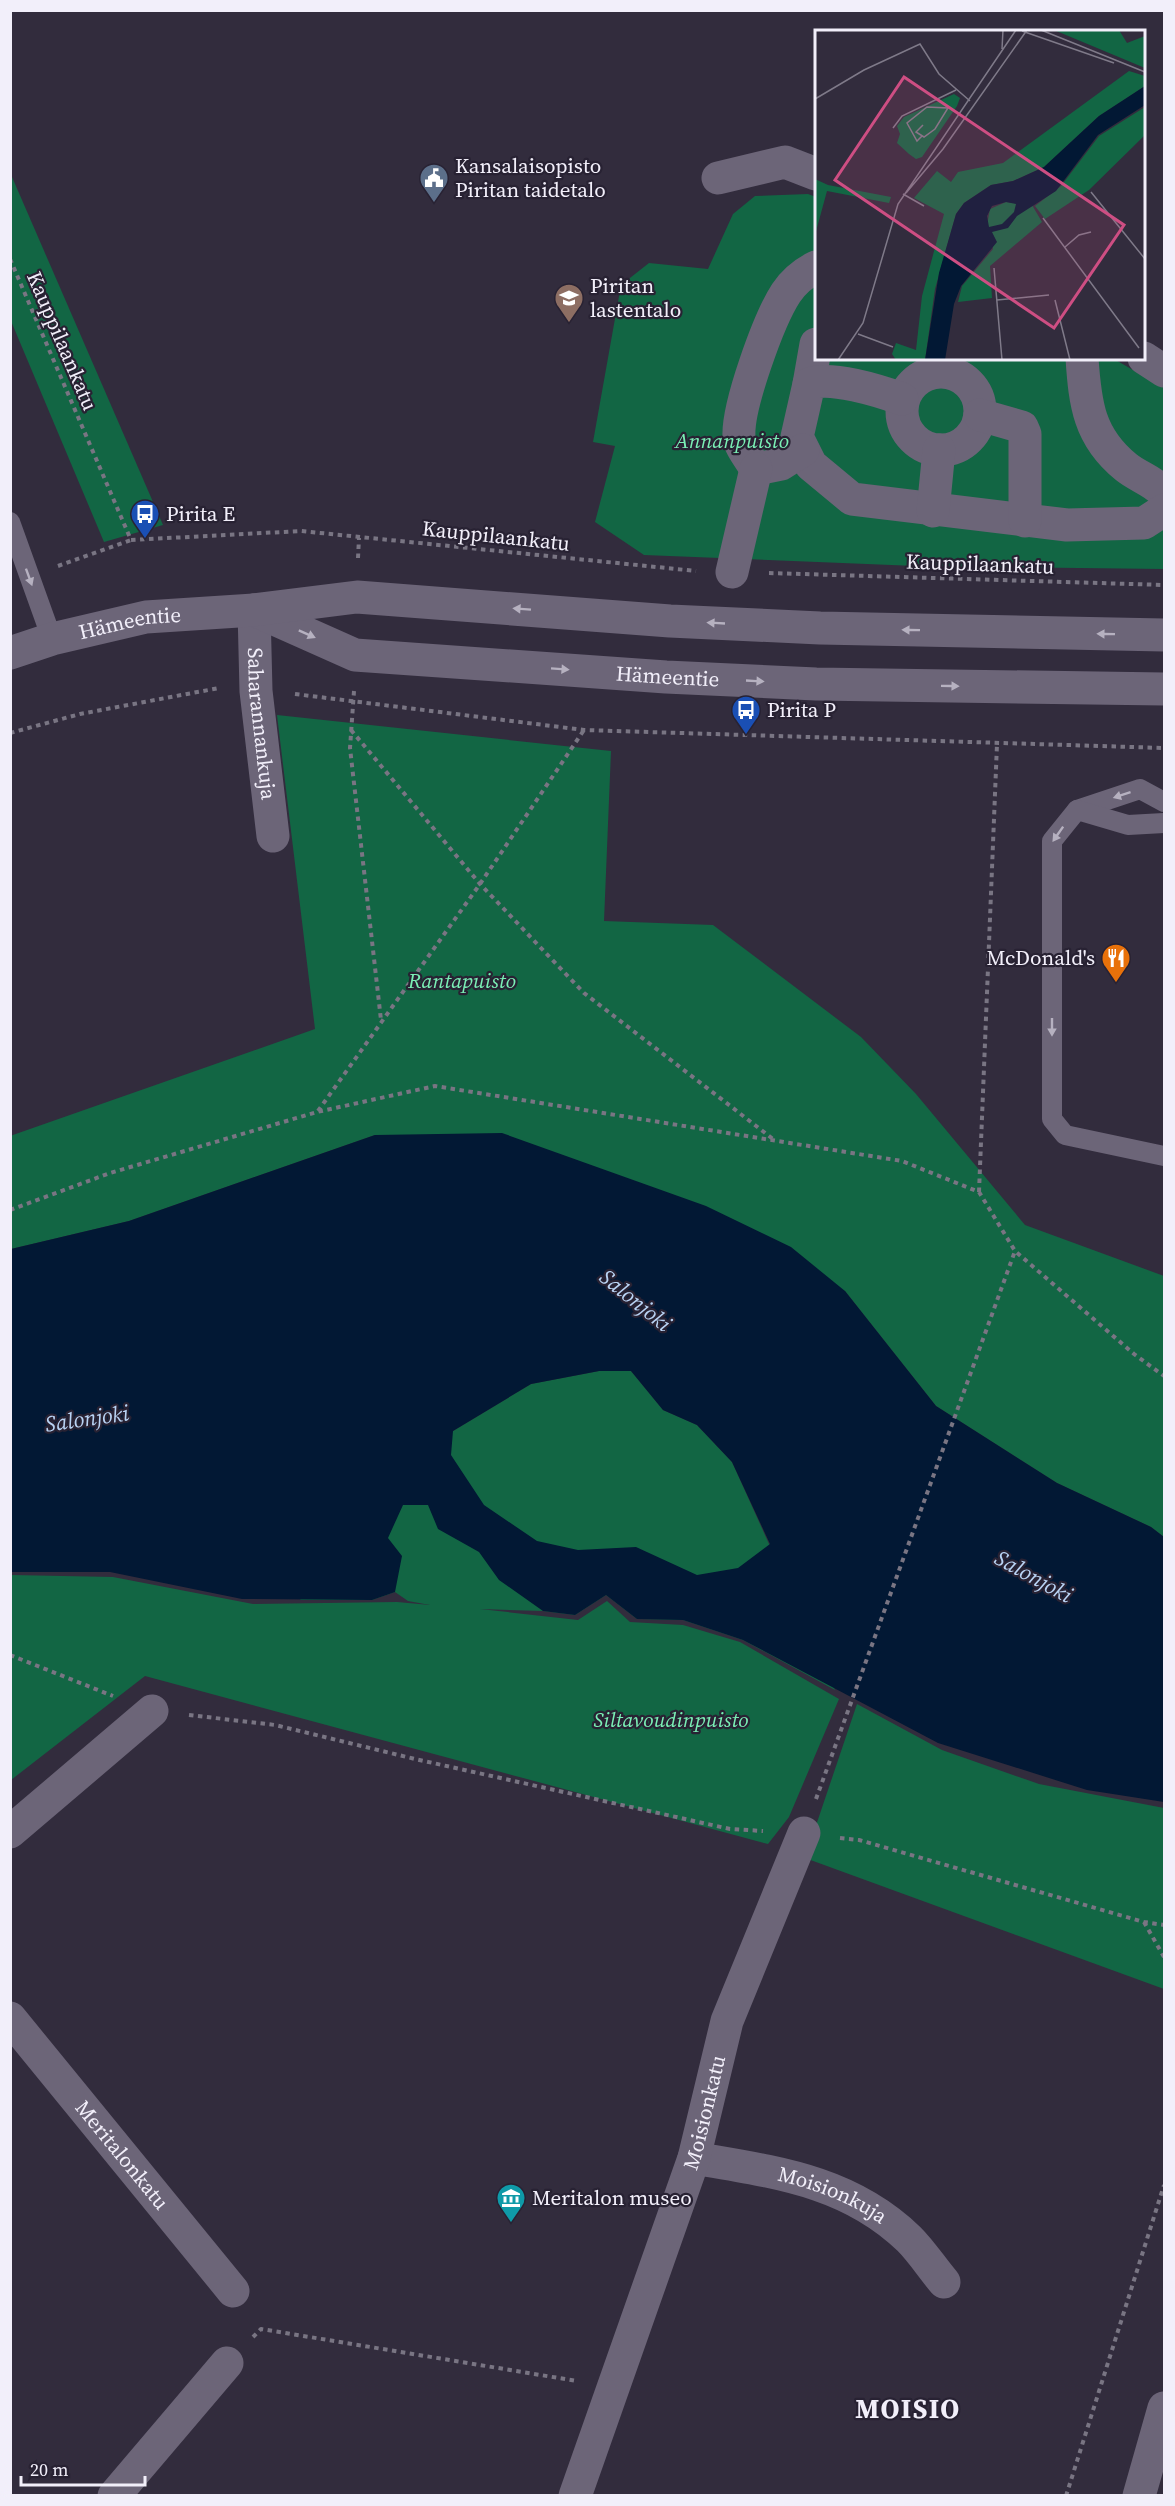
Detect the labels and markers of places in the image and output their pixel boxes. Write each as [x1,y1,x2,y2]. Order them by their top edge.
place label: Kansalaisopisto Piritan taidetalo [455,151,606,204]
public building icon: Kansalaisopisto Piritan taidetalo [418,162,450,204]
place label: Piritan lastentalo [590,271,681,324]
school or university icon: Piritan lastentalo [553,282,585,324]
bus stop icon: Pirita E [129,498,161,540]
place label: Pirita E [166,499,235,528]
bus stop icon: Pirita P [730,694,762,736]
place label: Pirita P [767,695,836,724]
restaurant icon: McDonald's [1100,942,1132,984]
place label: McDonald's [987,943,1095,972]
museum icon: Meritalon museo [495,2182,527,2224]
place label: Meritalon museo [532,2183,692,2212]

